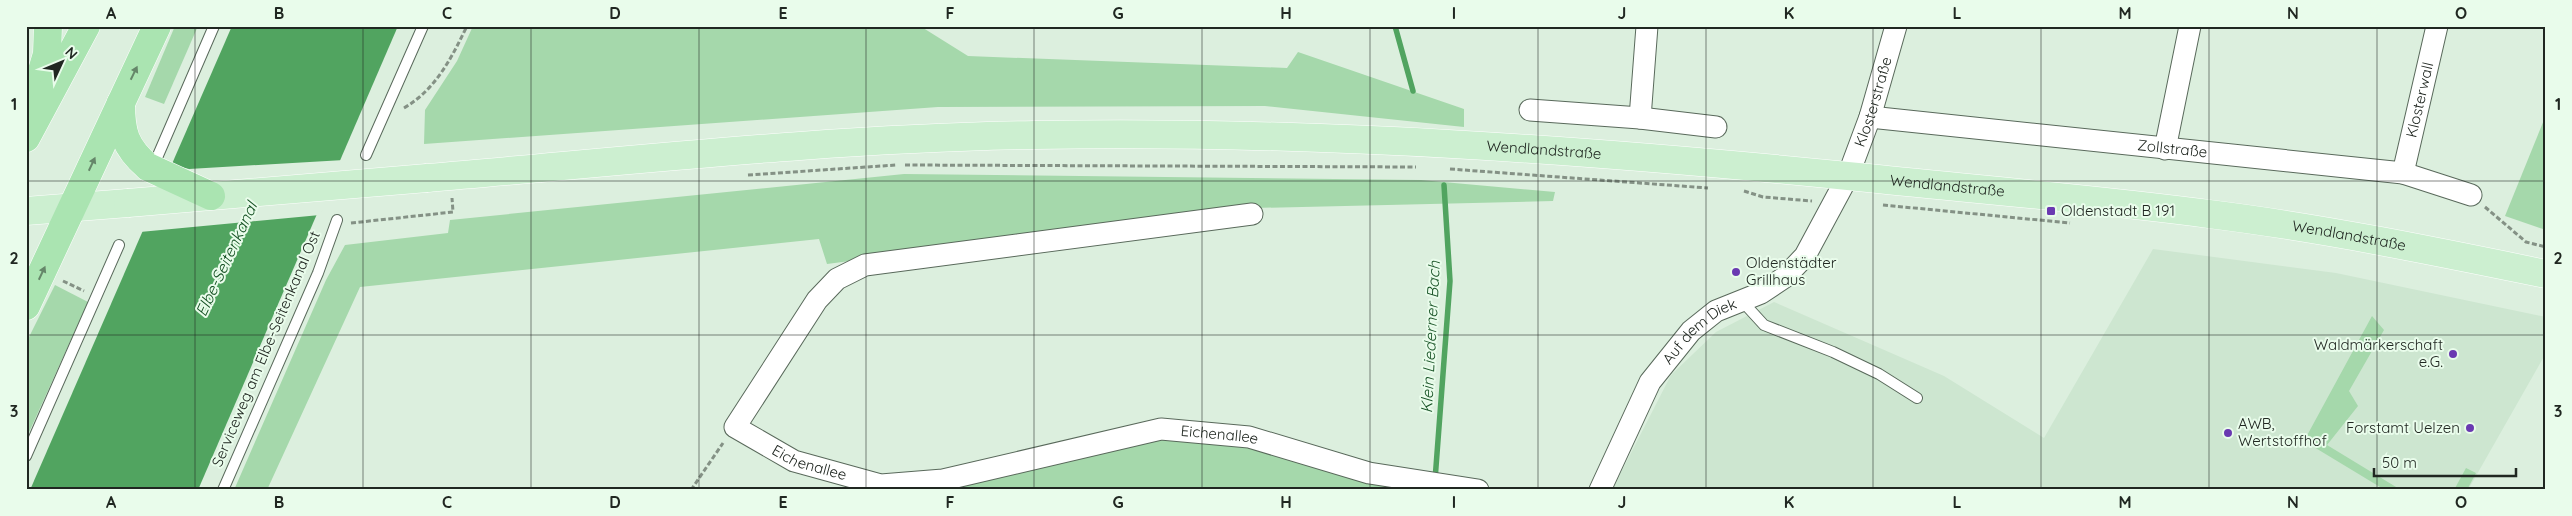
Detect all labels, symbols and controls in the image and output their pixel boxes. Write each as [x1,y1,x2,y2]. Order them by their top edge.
text: A [106,3,117,23]
text: B [274,3,284,23]
text: C [442,3,452,23]
text: D [609,3,621,23]
text: E [778,3,788,23]
text: F [946,3,955,23]
text: G [1112,3,1124,23]
text: H [1280,3,1292,23]
text: I [1452,3,1456,23]
text: J [1618,3,1626,23]
text: K [1784,3,1794,23]
text: L [1953,3,1962,23]
text: M [2118,3,2132,23]
text: N [2287,3,2299,23]
text: O [2455,3,2467,23]
north arrow [38,38,88,88]
text: N [61,43,81,63]
street label: Klosterstraße [1850,55,1896,149]
street label: Klosterwall [2401,60,2437,139]
one-way arrow [130,66,138,80]
text: 1 [11,94,17,114]
text: 1 [2555,94,2561,114]
street label: Zollstraße [2137,135,2208,161]
street label: Wendlandstraße [1486,136,1602,163]
one-way arrow [88,157,96,171]
street label: Wendlandstraße [1889,170,2006,200]
water label: Elbe-Seitenkanal [191,197,262,319]
place label: Oldenstadt B 191 [2061,201,2175,220]
marker: Oldenstadt B 191 [2045,205,2057,217]
street label: Wendlandstraße [2291,216,2408,255]
street label: Serviceweg am Elbe-Seitenkanal Ost [207,228,324,470]
text: 2 [9,248,19,268]
text: 2 [2553,248,2563,268]
place label: Oldenstädter Grillhaus [1746,253,1837,289]
water label: Klein Liederner Bach [1416,259,1444,414]
one-way arrow [37,265,46,280]
marker: Oldenstädter Grillhaus [1730,266,1742,278]
street label: Auf dem Diek [1658,294,1739,368]
place label: Waldmärkerschaft e.G. [2314,335,2443,371]
marker: Waldmärkerschaft e.G. [2447,348,2459,360]
text: 3 [10,401,18,421]
text: 3 [2554,401,2562,421]
place label: AWB, Wertstoffhof [2238,414,2327,450]
place label: Forstamt Uelzen [2346,418,2460,437]
street label: Eichenallee [1180,421,1261,448]
marker: Forstamt Uelzen [2464,422,2476,434]
marker: AWB, Wertstoffhof [2222,427,2234,439]
street label: Eichenallee [769,440,849,484]
scale bar [2374,446,2517,478]
text: 50 m [2382,453,2417,472]
text: A [106,492,117,512]
text: B [274,492,284,512]
text: C [442,492,452,512]
text: D [609,492,621,512]
text: E [778,492,788,512]
text: F [946,492,955,512]
text: G [1112,492,1124,512]
text: H [1280,492,1292,512]
text: I [1452,492,1456,512]
text: J [1618,492,1626,512]
text: K [1784,492,1794,512]
text: L [1953,492,1962,512]
text: M [2118,492,2132,512]
text: N [2287,492,2299,512]
text: O [2455,492,2467,512]

